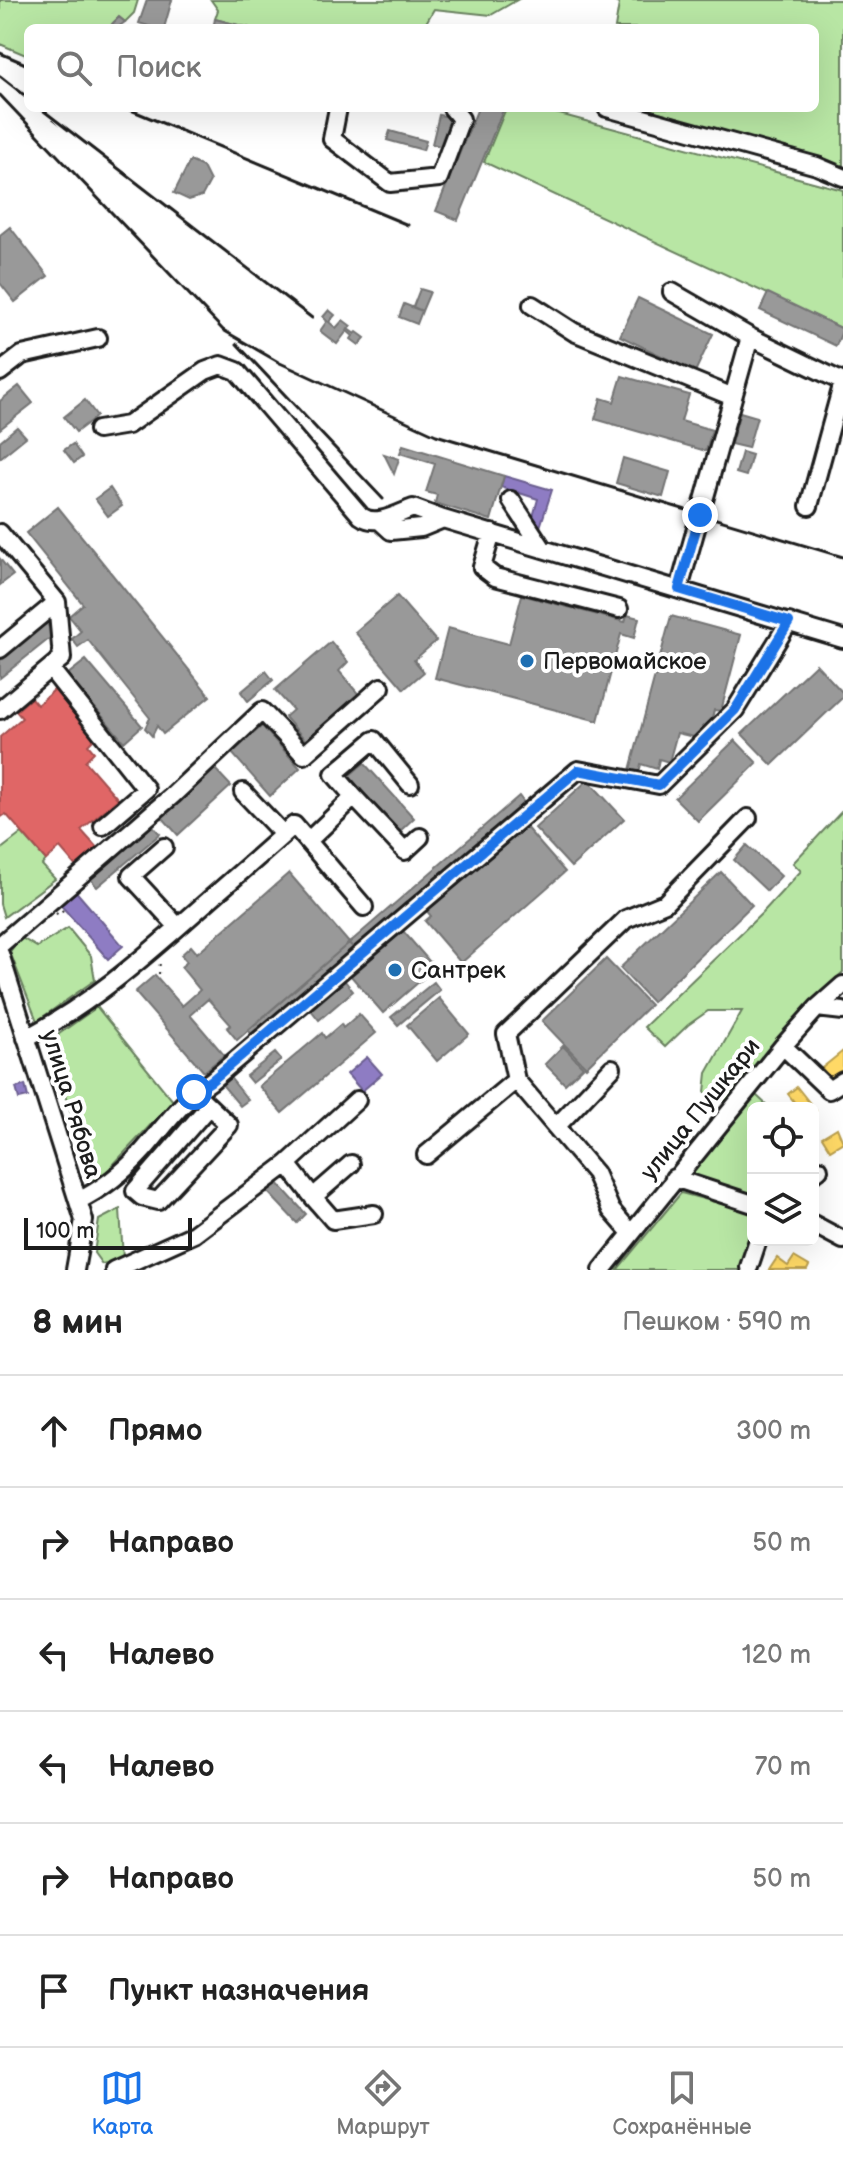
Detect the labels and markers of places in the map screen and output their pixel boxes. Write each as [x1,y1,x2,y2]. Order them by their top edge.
place label: Первомайское [543,647,707,676]
marker: Первомайское [518,652,536,670]
place label: Сантрек [411,956,506,985]
marker: Сантрек [386,961,404,979]

